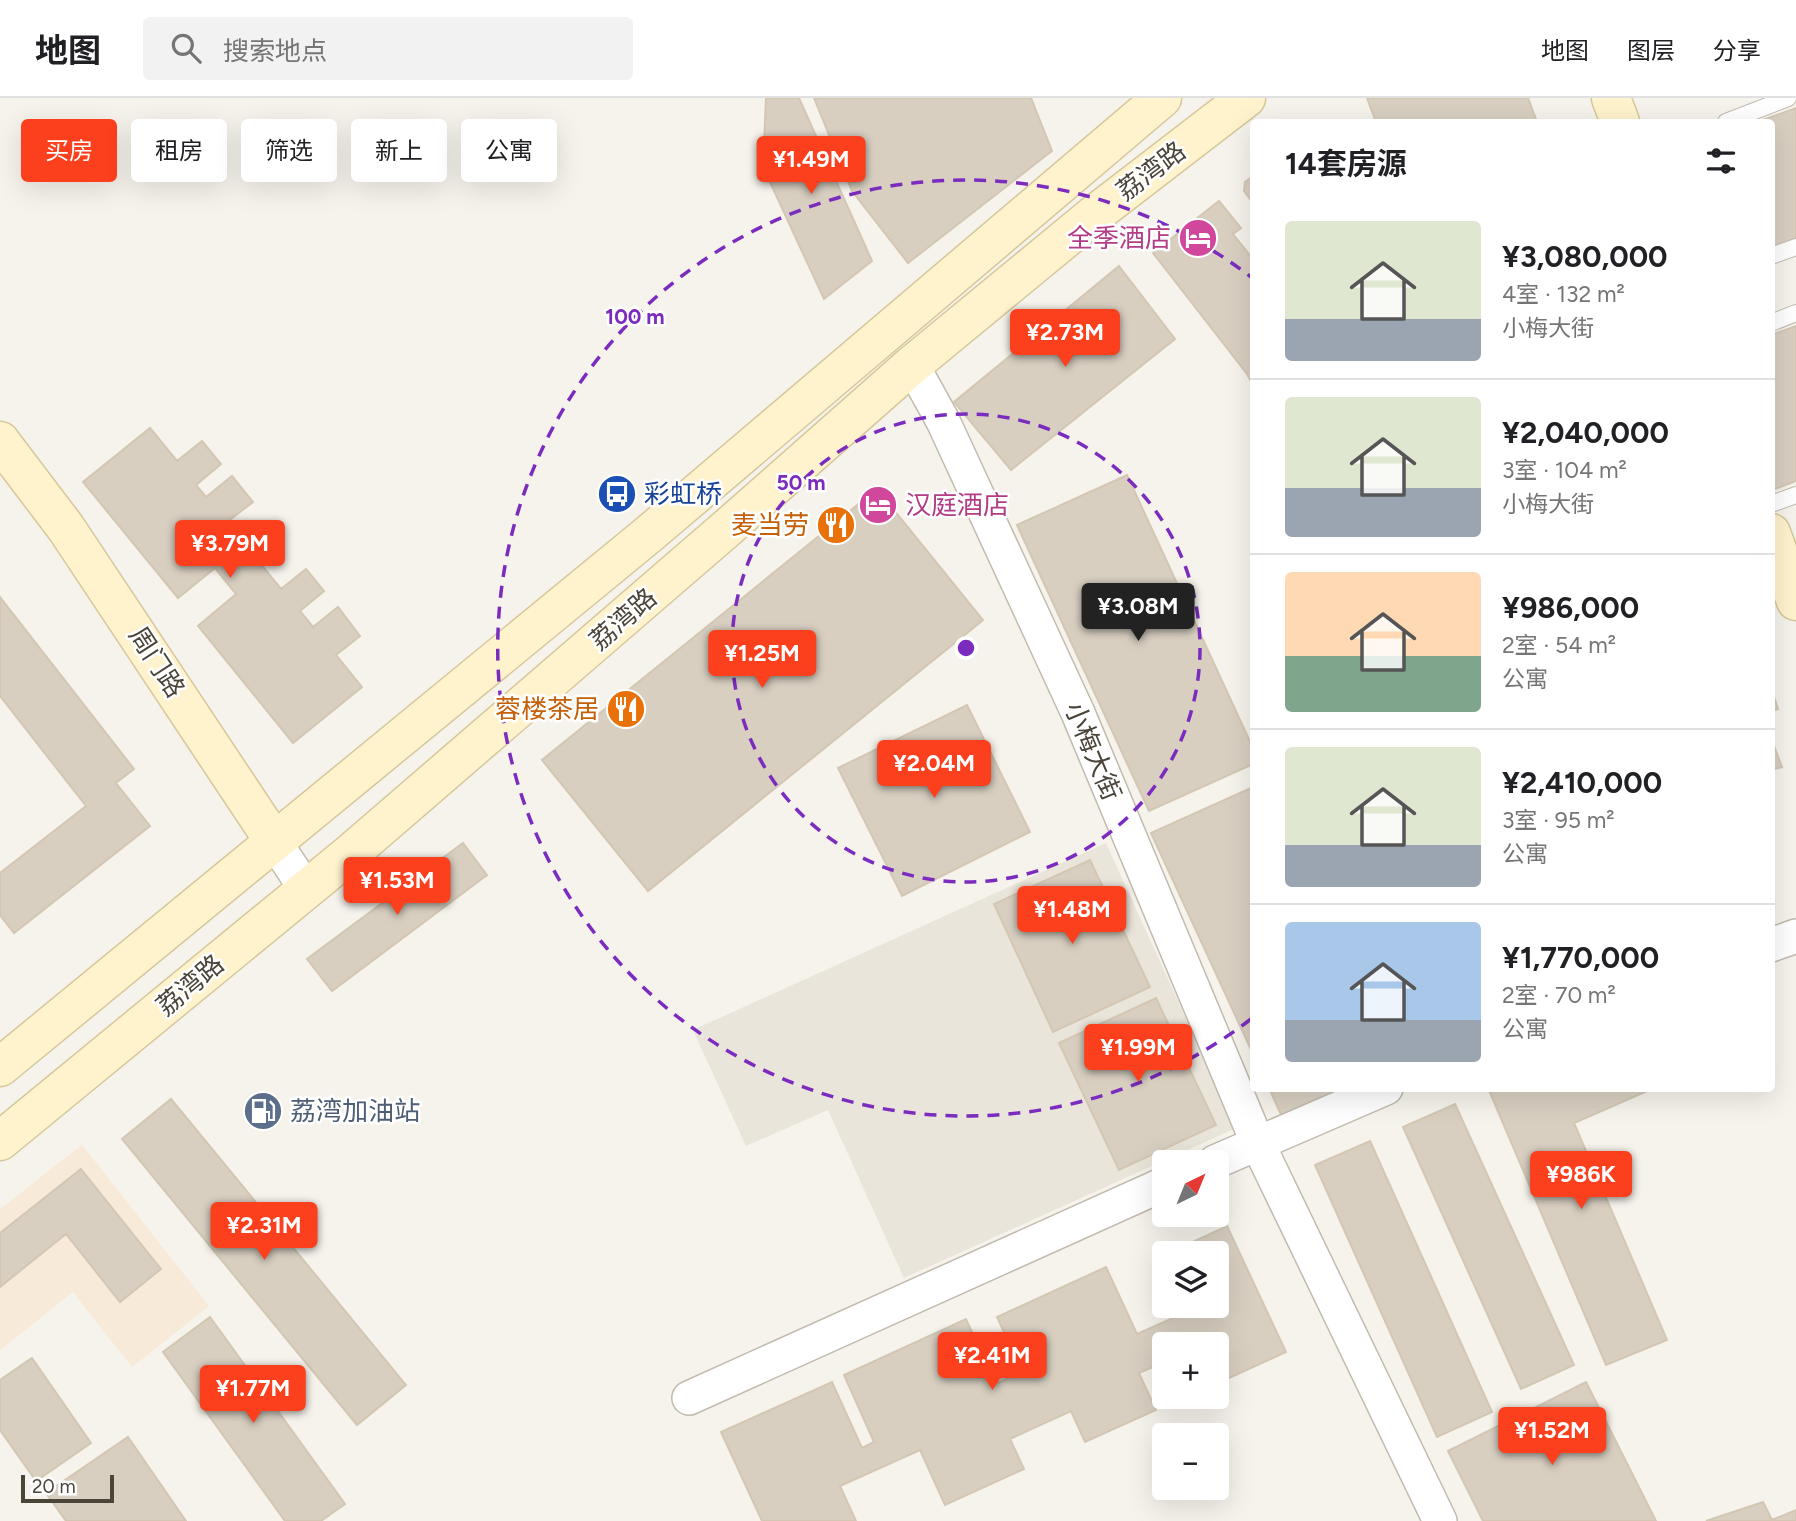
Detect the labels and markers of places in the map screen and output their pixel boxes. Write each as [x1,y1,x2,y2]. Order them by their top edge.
pin: ¥1.49M [754,136,868,196]
hotel icon: 全季酒店 [1177,217,1219,259]
place label: 全季酒店 [1067,222,1171,254]
pin: ¥2.73M [1008,310,1122,369]
bus stop icon: 彩虹桥 [596,473,638,515]
place label: 彩虹桥 [644,478,722,510]
hotel icon: 汉庭酒店 [857,484,899,526]
place label: 汉庭酒店 [905,489,1009,521]
restaurant icon: 麦当劳 [815,504,857,546]
place label: 麦当劳 [731,509,809,541]
pin: ¥3.79M [173,520,287,580]
pin: ¥3.08M [1081,584,1195,643]
pin: ¥1.25M [705,630,819,690]
centre of rings [954,636,978,660]
restaurant icon: 蓉楼茶居 [605,688,647,730]
place label: 蓉楼茶居 [495,693,599,725]
pin: ¥2.04M [877,740,991,800]
pin: ¥1.53M [340,858,454,917]
pin: ¥1.48M [1015,886,1129,946]
pin: ¥1.99M [1081,1024,1195,1084]
fuel station icon: 荔湾加油站 [242,1090,284,1132]
place label: 荔湾加油站 [290,1095,420,1127]
pin: ¥986K [1532,1152,1630,1211]
pin: ¥2.31M [207,1202,321,1262]
pin: ¥2.41M [935,1332,1049,1392]
pin: ¥1.77M [196,1366,310,1425]
pin: ¥1.52M [1495,1408,1609,1467]

